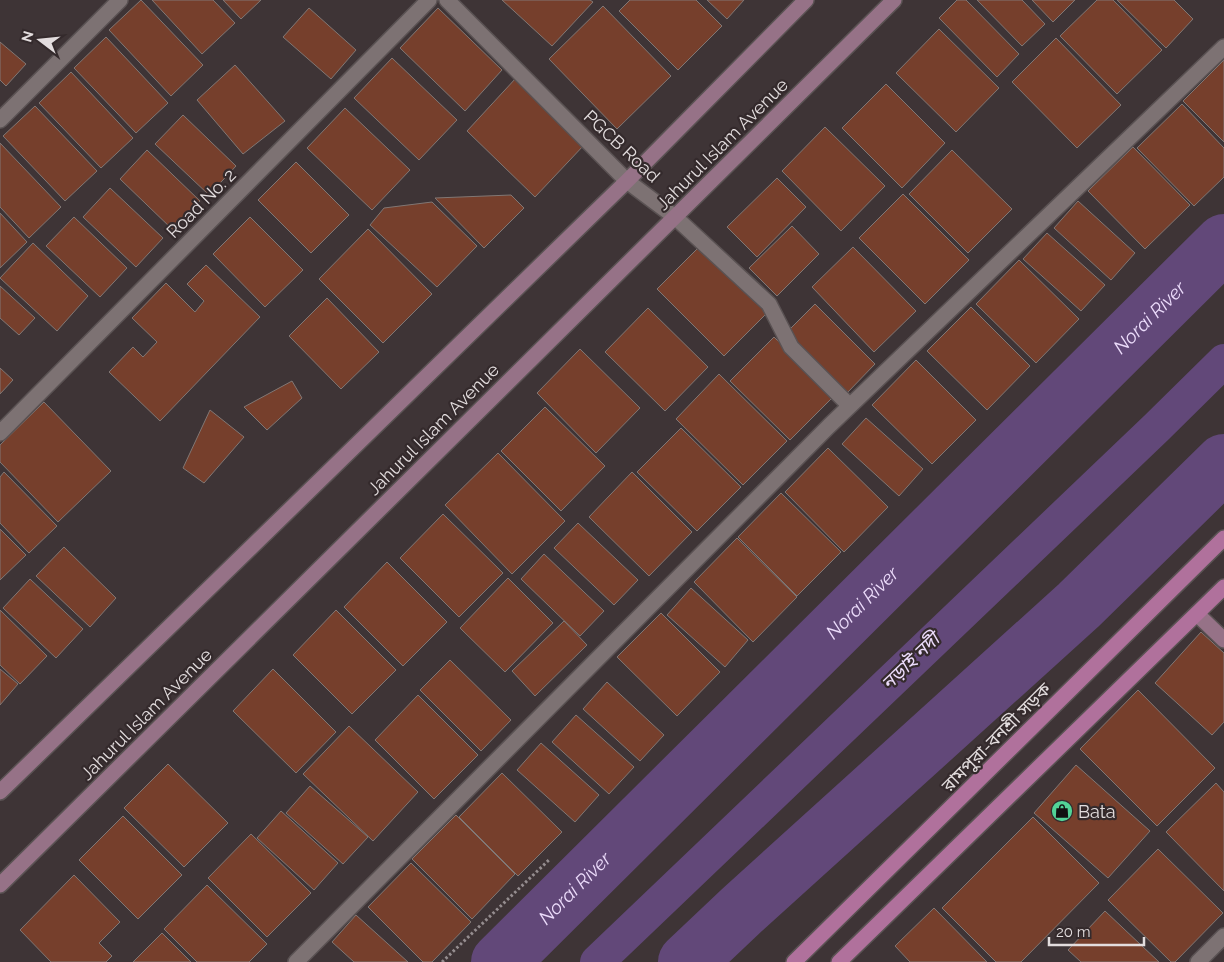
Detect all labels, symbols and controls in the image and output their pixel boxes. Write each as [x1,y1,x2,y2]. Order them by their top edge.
north arrow [15,15,65,65]
text: N [18,29,37,44]
street label: Jahurul Islam Avenue [652,74,792,214]
street label: PGCB Road [580,106,664,186]
street label: Road No. 2 [162,164,240,242]
water label: Norai River [1108,276,1191,358]
street label: Jahurul Islam Avenue [363,359,503,499]
water label: Norai River [821,561,904,643]
water label: নড়াই নদী [876,625,946,694]
street label: Jahurul Islam Avenue [76,644,216,784]
street label: রামপুরা-বনশ্রী সড়ক [937,678,1056,797]
shop icon: Bata [1050,799,1074,823]
place label: Bata [1078,801,1116,822]
water label: Norai River [534,846,616,929]
scale bar [1049,914,1144,946]
text: 20 m [1056,923,1091,941]

